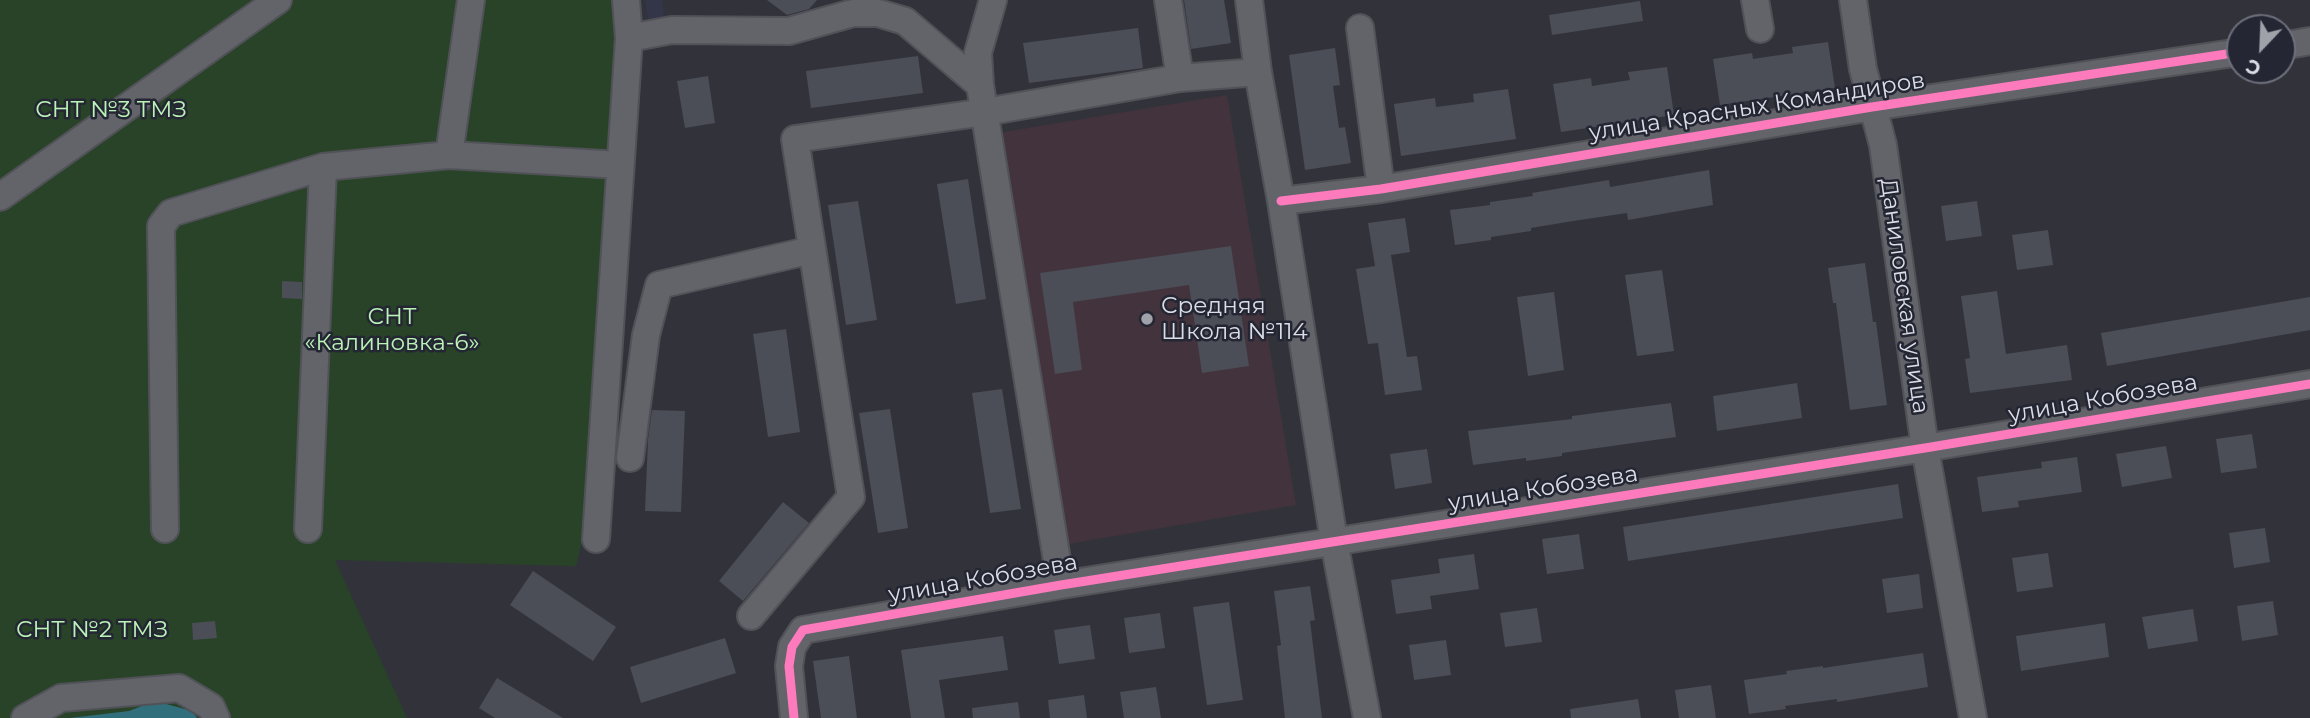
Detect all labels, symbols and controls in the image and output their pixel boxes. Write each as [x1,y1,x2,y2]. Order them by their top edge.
north arrow [2226,14,2296,84]
text: С [2243,54,2264,80]
street label: улица Красных Командиров [1587,67,1927,147]
park label: СНТ №3 ТМЗ [35,96,187,124]
street label: Даниловская улица [1874,177,1934,415]
place label: Средняя Школа №114 [1161,292,1308,346]
park label: СНТ «Калиновка-6» [304,303,480,357]
marker: Средняя Школа №114 [1139,311,1155,327]
street label: улица Кобозева [2006,369,2200,429]
street label: улица Кобозева [1446,460,1640,518]
street label: улица Кобозева [886,549,1080,609]
park label: СНТ №2 ТМЗ [16,616,168,644]

